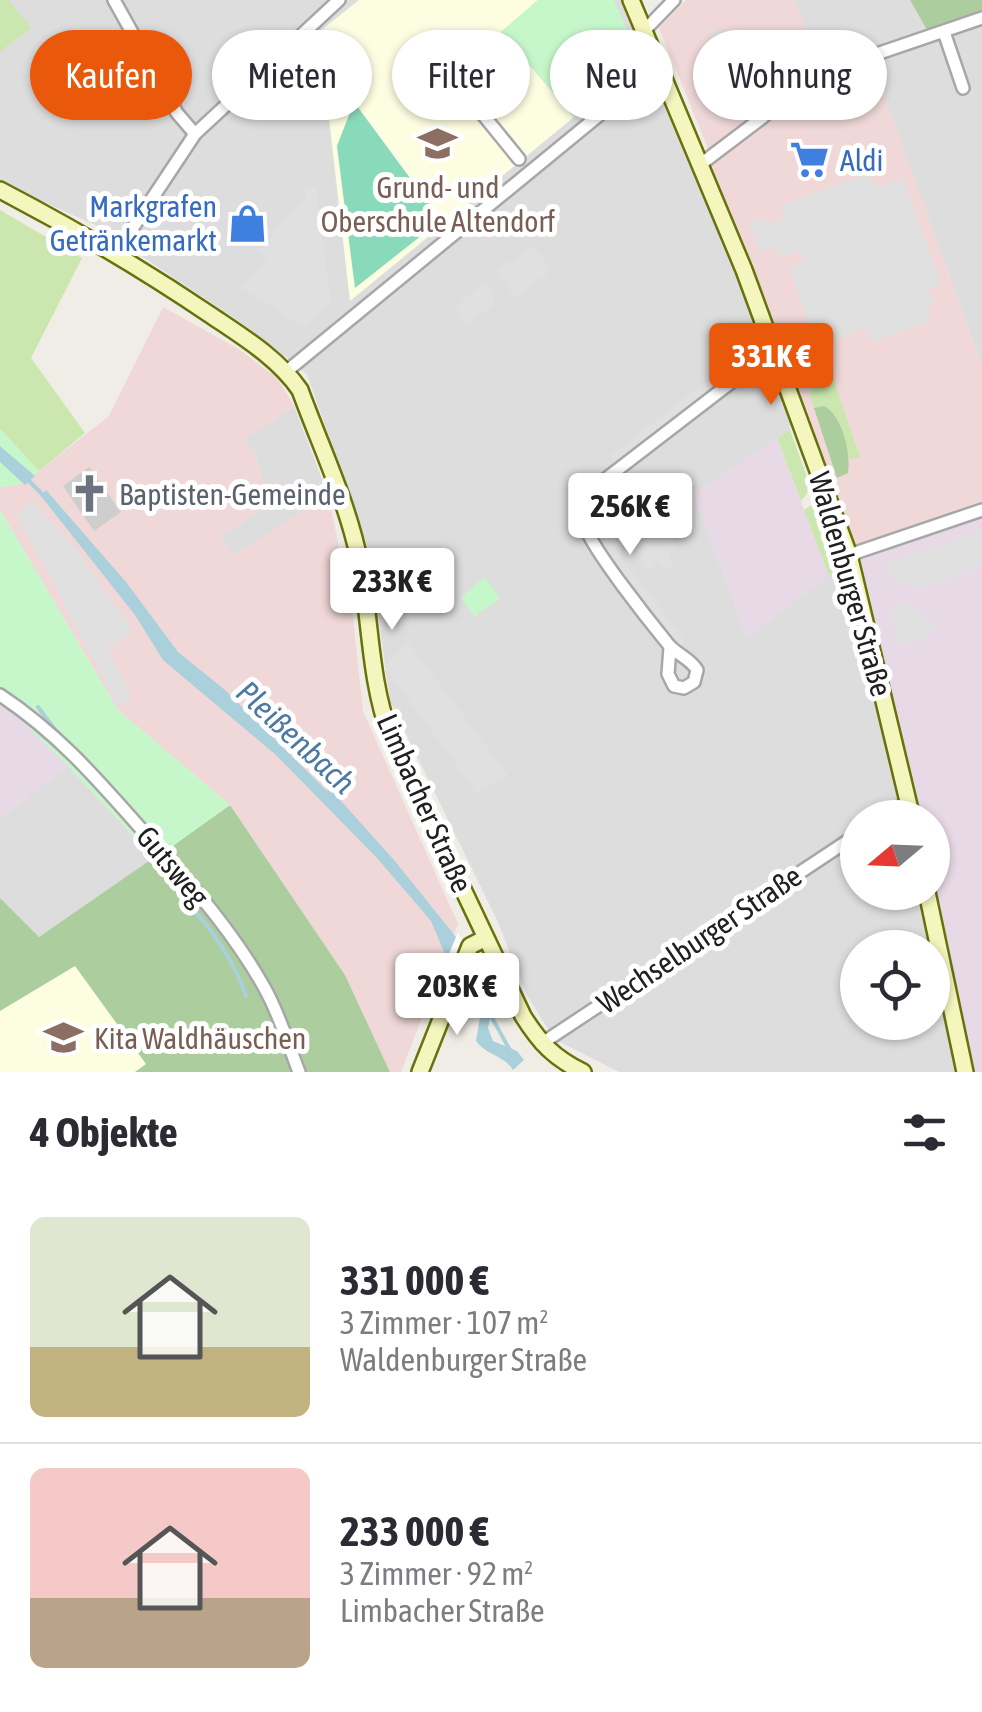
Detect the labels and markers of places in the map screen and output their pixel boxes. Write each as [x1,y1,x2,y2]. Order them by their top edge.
school or university icon: Grund- und Oberschule Altendorf [417,122,459,164]
supermarket icon: Aldi [789,139,831,181]
place label: Aldi [840,143,883,177]
place label: Grund- und Oberschule Altendorf [321,170,555,238]
place label: Markgrafen Getränkemarkt [50,189,217,257]
shop icon: Markgrafen Getränkemarkt [226,202,268,244]
pin: 331K € [690,323,852,408]
church icon: Baptisten-Gemeinde [68,473,110,515]
pin: 256K € [549,473,711,558]
place label: Baptisten-Gemeinde [119,477,346,511]
pin: 233K € [311,548,473,633]
pin: 203K € [376,953,538,1038]
school or university icon: Kita Waldhäuschen [43,1017,85,1059]
place label: Kita Waldhäuschen [94,1021,306,1055]

